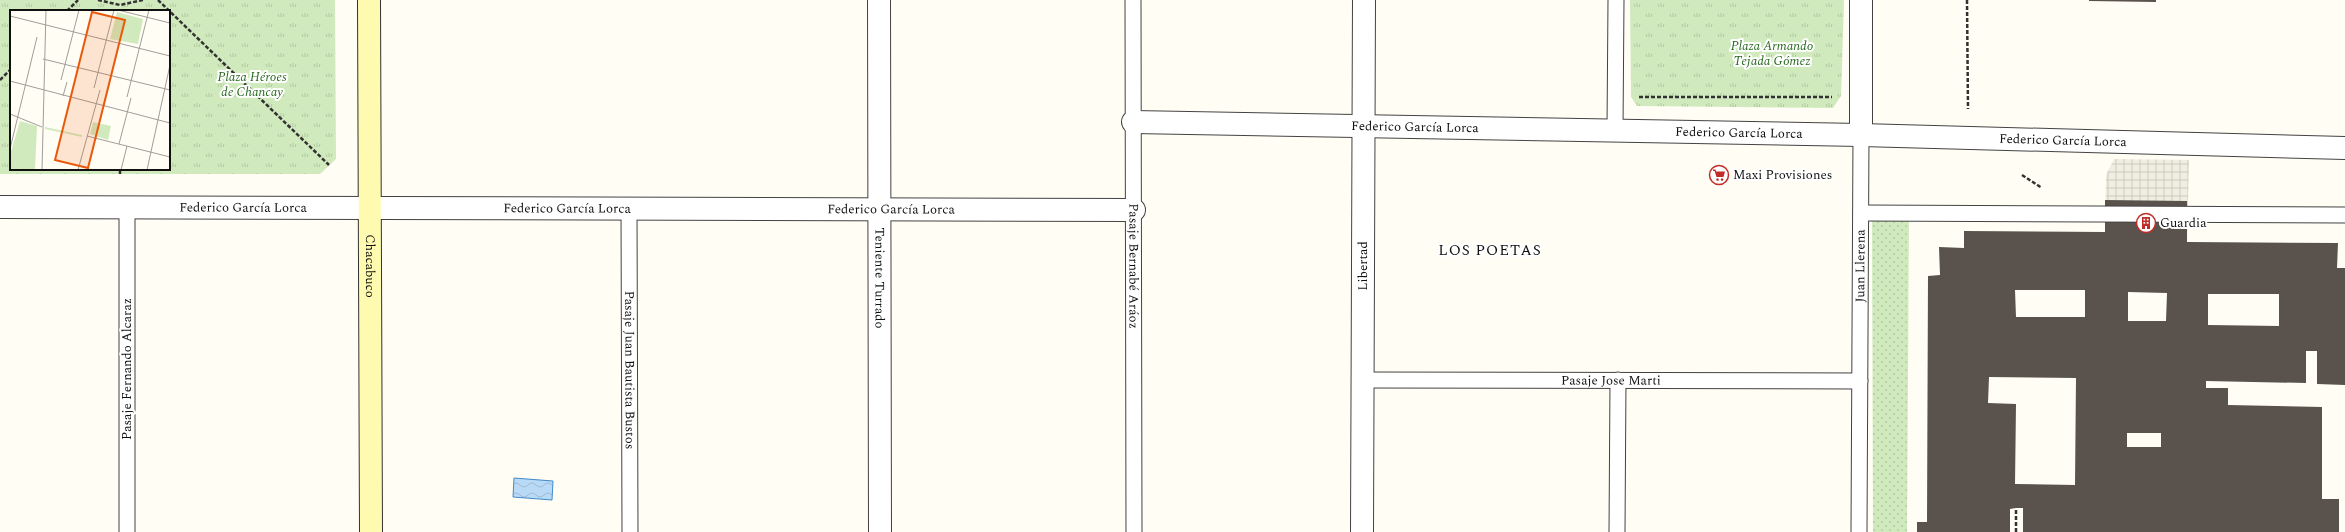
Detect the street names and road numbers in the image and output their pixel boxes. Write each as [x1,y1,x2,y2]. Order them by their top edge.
street label: Federico García Lorca [1351,116,1480,138]
street label: Federico García Lorca [1675,122,1804,144]
street label: Federico García Lorca [1999,129,2128,152]
street label: Federico García Lorca [179,197,308,218]
street label: Federico García Lorca [503,198,632,219]
street label: Federico García Lorca [827,199,956,220]
street label: Pasaje Bernabé Aráoz [1123,203,1144,329]
street label: Teniente Turrado [869,227,890,329]
street label: Juan Llerena [1850,229,1871,303]
street label: Chacabuco [360,234,380,298]
street label: Libertad [1353,241,1373,291]
street label: Pasaje Juan Bautista Bustos [619,291,640,449]
street label: Pasaje Fernando Alcaraz [117,298,137,440]
street label: Pasaje Jose Marti [1561,370,1661,391]

